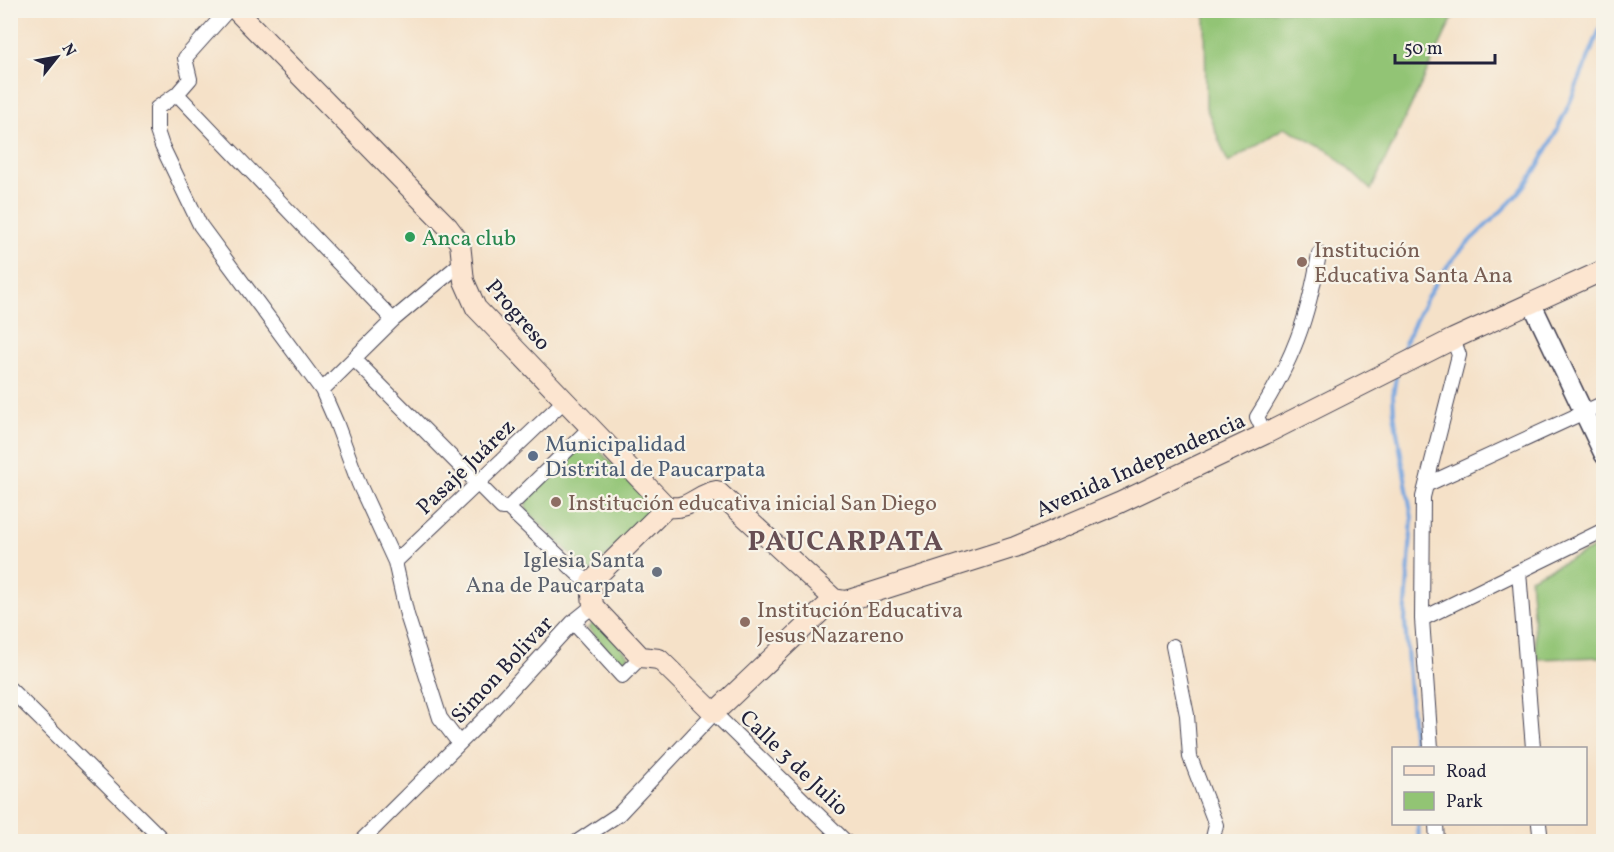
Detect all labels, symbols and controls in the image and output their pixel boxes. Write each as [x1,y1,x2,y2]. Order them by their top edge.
north arrow [27,27,87,87]
scale bar [1395,27,1496,65]
text: 50 m [1404,37,1443,62]
text: N [56,40,81,61]
place label: Anca club [422,224,516,255]
marker: Anca club [403,230,417,244]
place label: Institución Educativa Santa Ana [1314,236,1513,292]
marker: Institución Educativa Santa Ana [1295,255,1309,269]
street label: Progreso [477,273,557,358]
street label: Avenida Independencia [1031,406,1251,527]
street label: Pasaje Juárez [410,413,523,523]
place label: Municipalidad Distrital de Paucarpata [545,430,766,486]
marker: Municipalidad Distrital de Paucarpata [526,449,540,463]
place label: Institución educativa inicial San Diego [568,489,937,520]
marker: Institución educativa inicial San Diego [549,495,563,509]
district label: PAUCARPATA [748,523,944,562]
place label: Iglesia Santa Ana de Paucarpata [466,546,645,602]
marker: Iglesia Santa Ana de Paucarpata [650,565,664,579]
place label: Institución Educativa Jesus Nazareno [757,596,963,652]
street label: Simon Bolivar [445,610,561,732]
marker: Institución Educativa Jesus Nazareno [738,615,752,629]
street label: Calle 3 de Julio [732,704,855,824]
legend [1392,747,1587,825]
text: Road [1446,760,1487,785]
text: Park [1446,790,1483,815]

